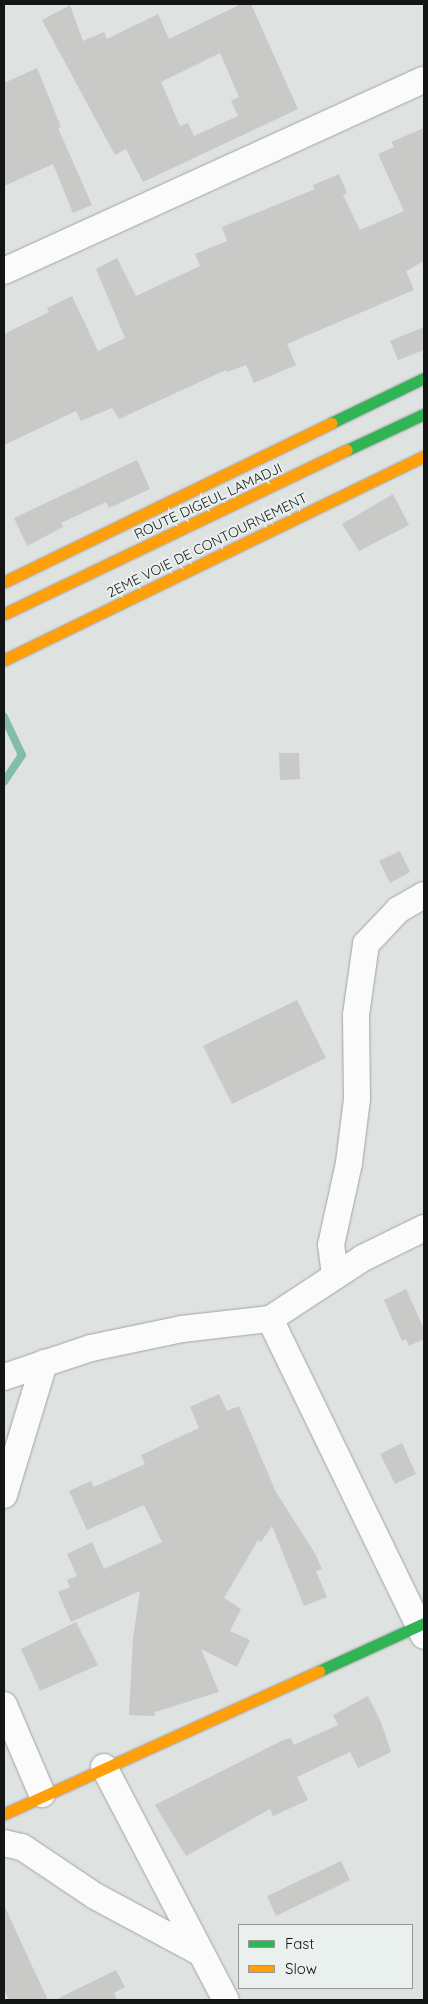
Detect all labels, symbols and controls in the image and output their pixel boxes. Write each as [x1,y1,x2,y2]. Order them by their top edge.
street label: ROUTE DIGEUL LAMADJI [131,459,285,543]
street label: 2EME VOIE DE CONTOURNEMENT [104,489,310,601]
legend [238,1924,413,1989]
text: Fast [285,1934,314,1953]
text: Slow [285,1959,317,1978]

